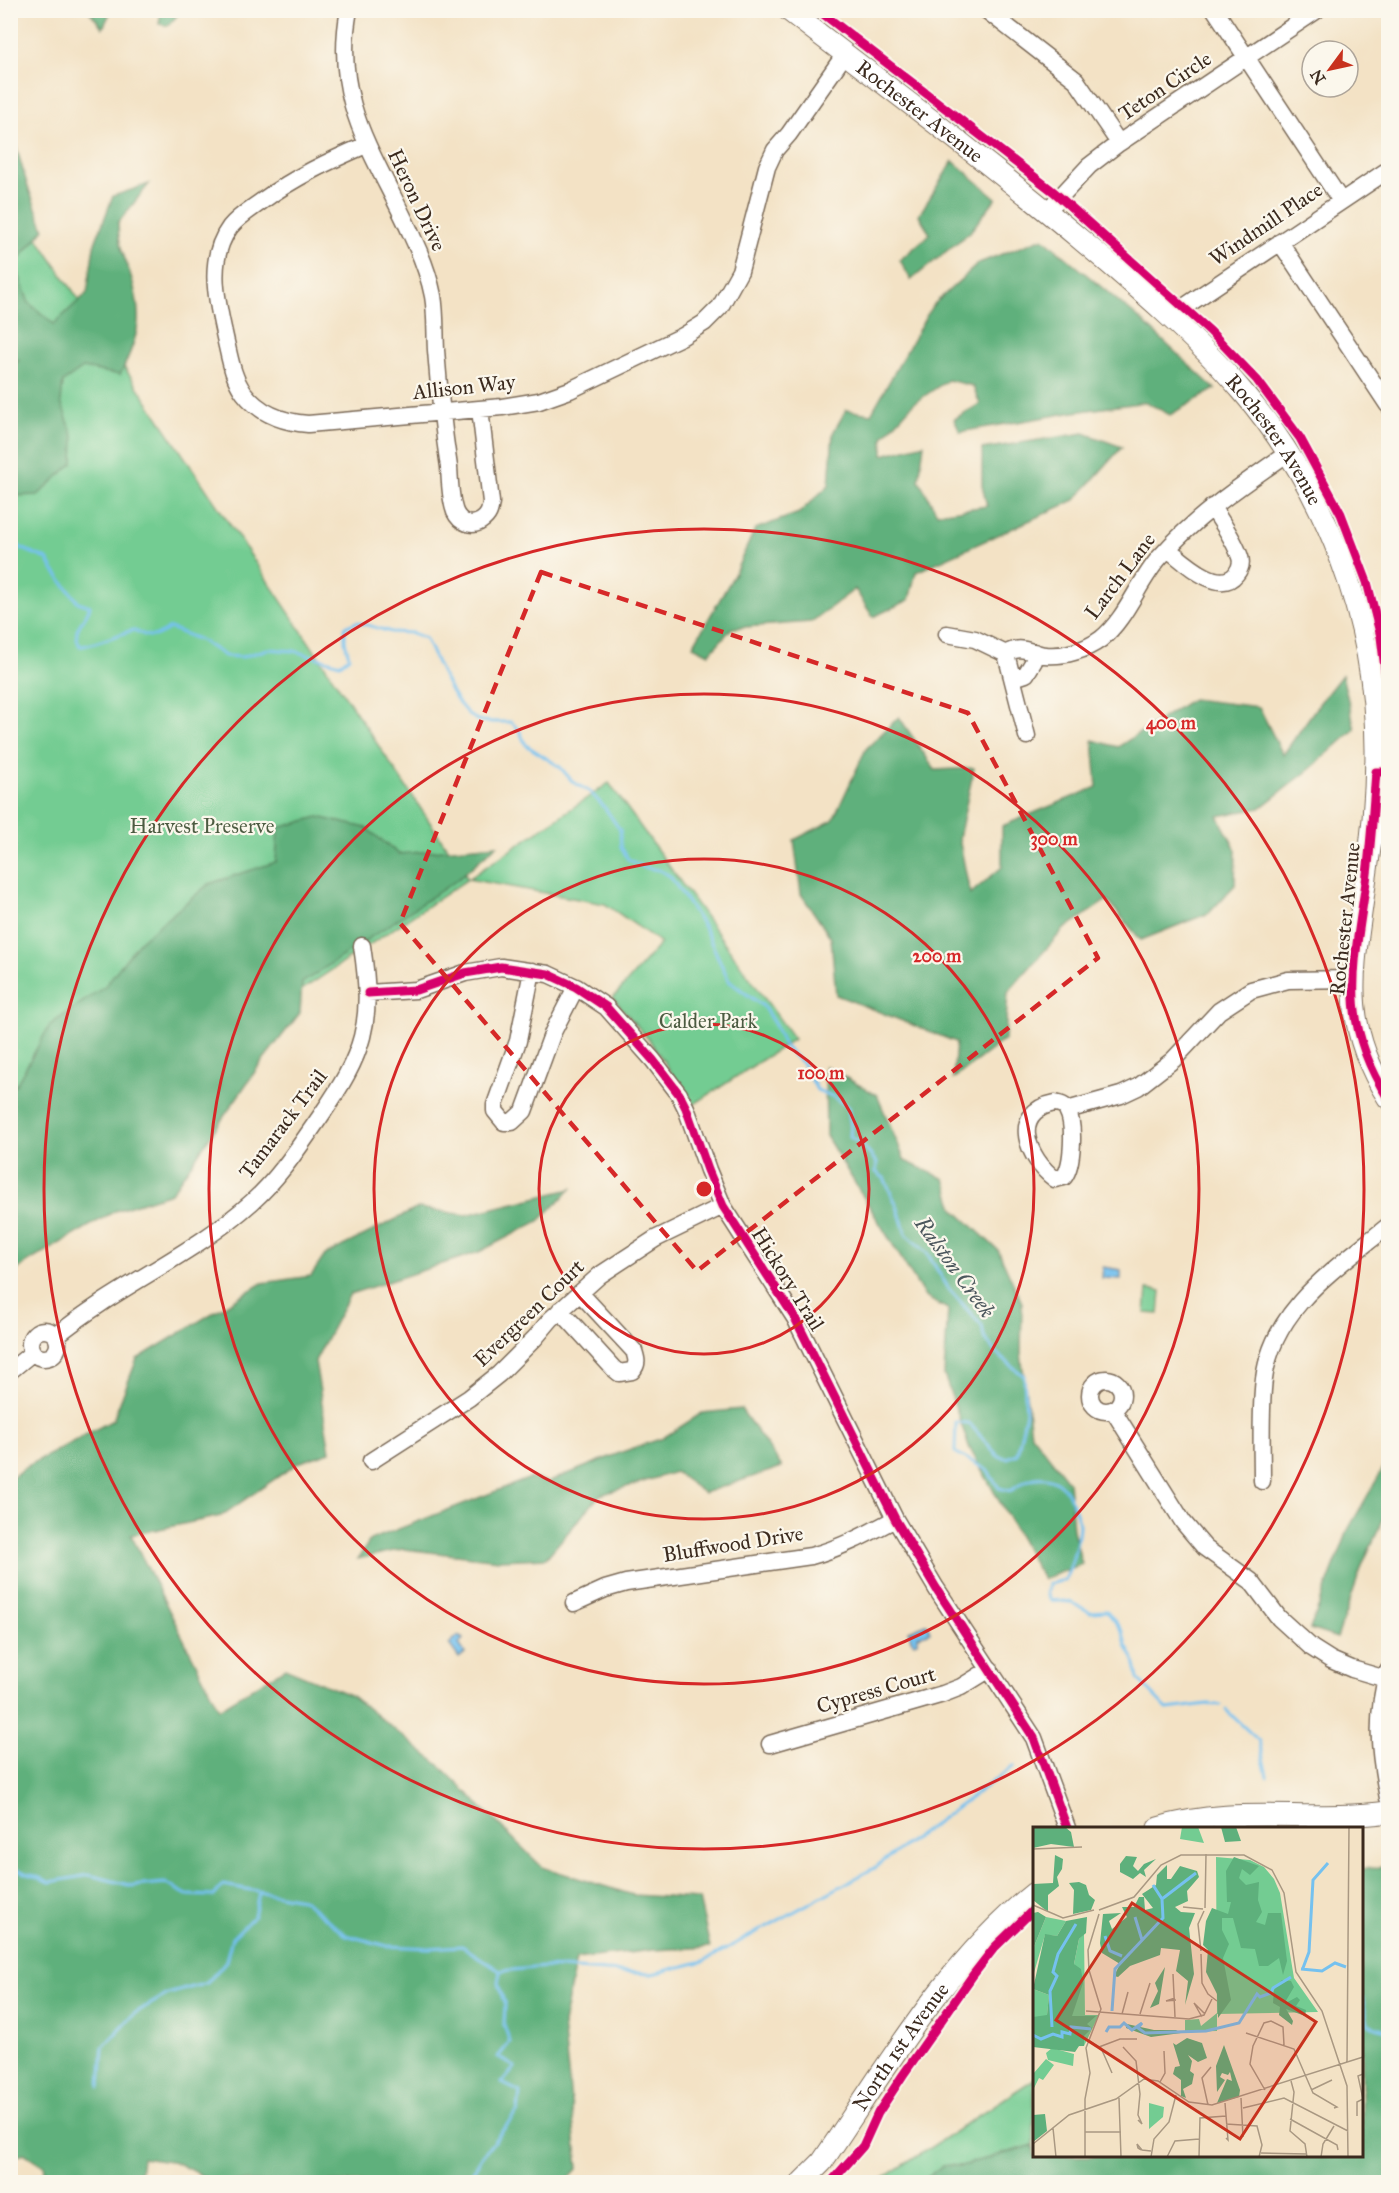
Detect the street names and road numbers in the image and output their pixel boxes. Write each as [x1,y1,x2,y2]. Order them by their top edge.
street label: Teton Circle [1114,45,1217,127]
street label: Rochester Avenue [851,54,989,169]
street label: Heron Drive [382,145,452,255]
street label: Windmill Place [1204,176,1328,271]
street label: Allison Way [410,369,518,405]
street label: Rochester Avenue [1220,369,1328,510]
street label: Larch Lane [1079,527,1161,624]
street label: Rochester Avenue [1324,841,1366,997]
street label: Tamarack Trail [233,1064,333,1184]
street label: Hickory Trail [746,1222,830,1336]
street label: Evergreen Court [468,1253,590,1372]
street label: Bluffwood Drive [661,1520,805,1568]
street label: Cypress Court [814,1660,939,1719]
street label: North 1st Avenue [847,1977,955,2116]

